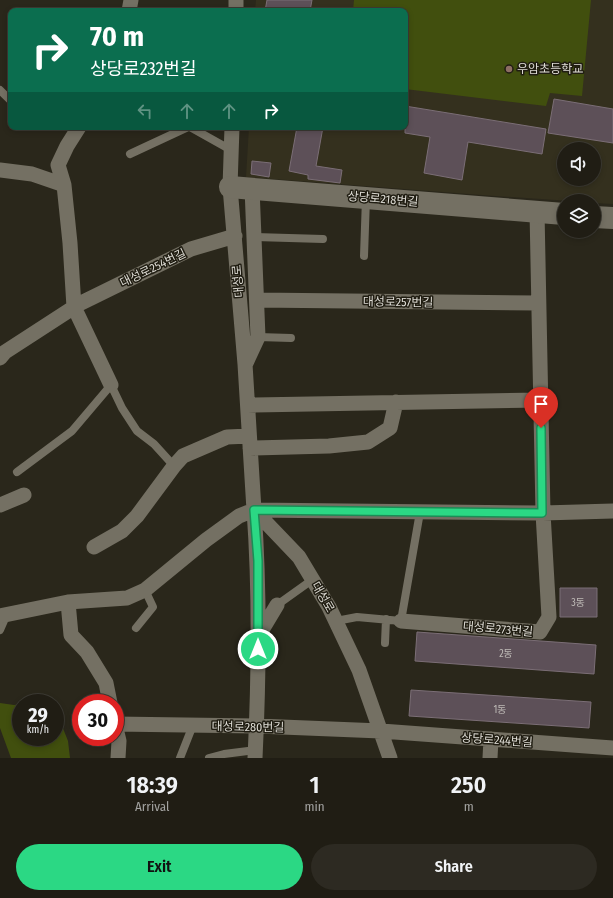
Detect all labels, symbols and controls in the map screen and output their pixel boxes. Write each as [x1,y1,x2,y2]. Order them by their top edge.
text: 70 m [90,20,144,53]
icon: right [24,24,76,76]
text: 상당로232번길 [90,58,197,80]
place label: 우암초등학교 [517,62,583,76]
marker: 우암초등학교 [504,64,514,74]
icon: left [134,100,156,122]
icon: ahead [176,100,198,122]
icon: ahead [218,100,240,122]
icon: right [260,100,282,122]
map controls [557,142,601,238]
button: sound [557,142,601,186]
street label: 상당로218번길 [347,189,419,209]
button: layers [557,194,601,238]
street label: 대성로254번길 [118,246,188,290]
street label: 대성로 [230,264,246,298]
street label: 대성로257번길 [363,294,433,310]
pin [524,387,558,428]
icon: arrive [530,393,552,415]
street label: 대성로 [309,579,337,615]
house number: 3동 [571,597,585,609]
street label: 대성로273번길 [462,619,534,639]
position arrow [237,628,279,670]
house number: 2동 [499,648,513,660]
speed limit sign: 30 [72,694,124,746]
text: 29 [28,703,48,727]
house number: 1동 [493,704,507,716]
street label: 대성로280번길 [212,719,284,735]
text: km/h [27,724,49,736]
street label: 상당로244번길 [461,731,533,749]
text: 18:39 [126,771,178,799]
text: 1 [309,771,319,799]
text: 250 [451,771,487,799]
text: Arrival [135,799,169,814]
text: min [304,799,325,814]
text: m [464,799,474,814]
button: Exit [16,844,303,890]
button: Share [311,844,597,890]

